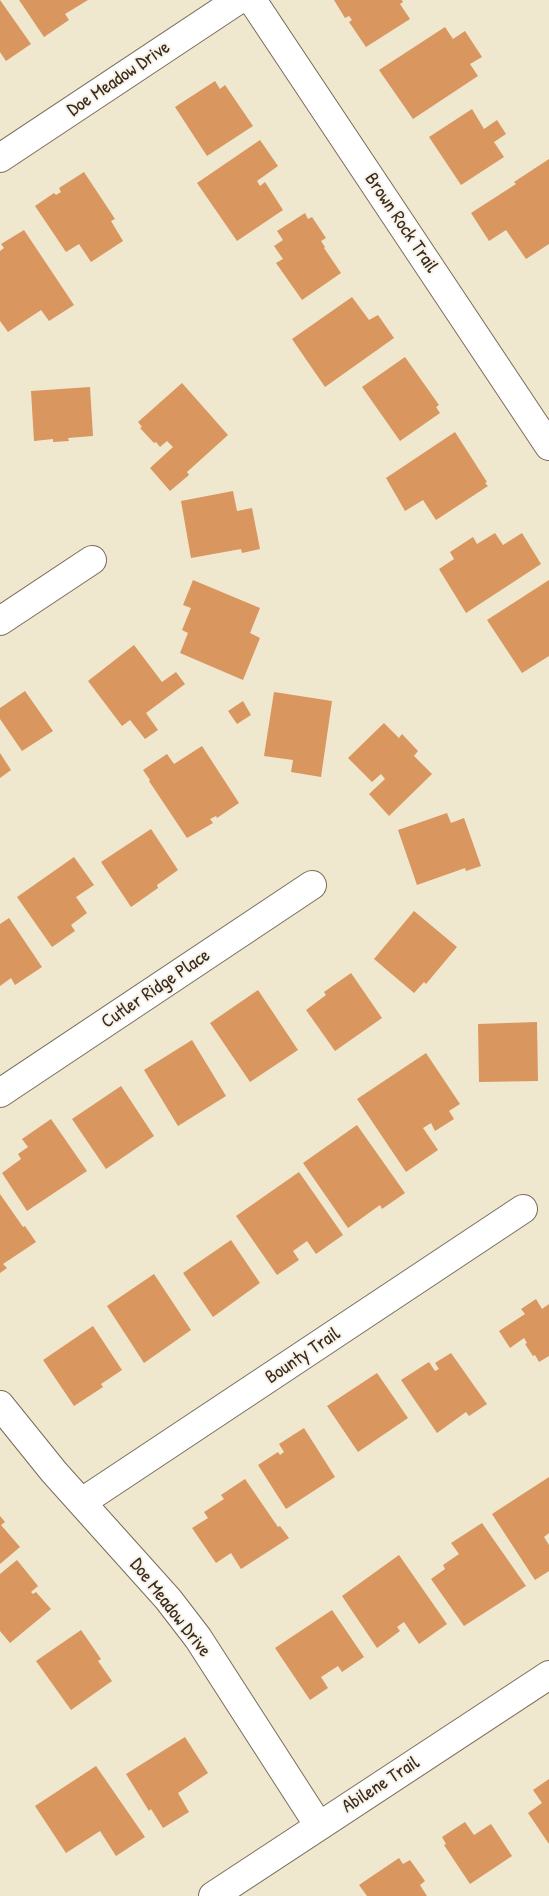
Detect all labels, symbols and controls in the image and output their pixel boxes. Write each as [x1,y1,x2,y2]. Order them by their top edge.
street label: Doe Meadow Drive [63,36,175,122]
street label: Brown Rock Trail [359,169,443,277]
street label: Cutler Ridge Place [97,944,215,1034]
street label: Bounty Trail [261,1323,345,1389]
street label: Doe Meadow Drive [124,1554,216,1662]
street label: Abilene Trail [338,1752,424,1818]

